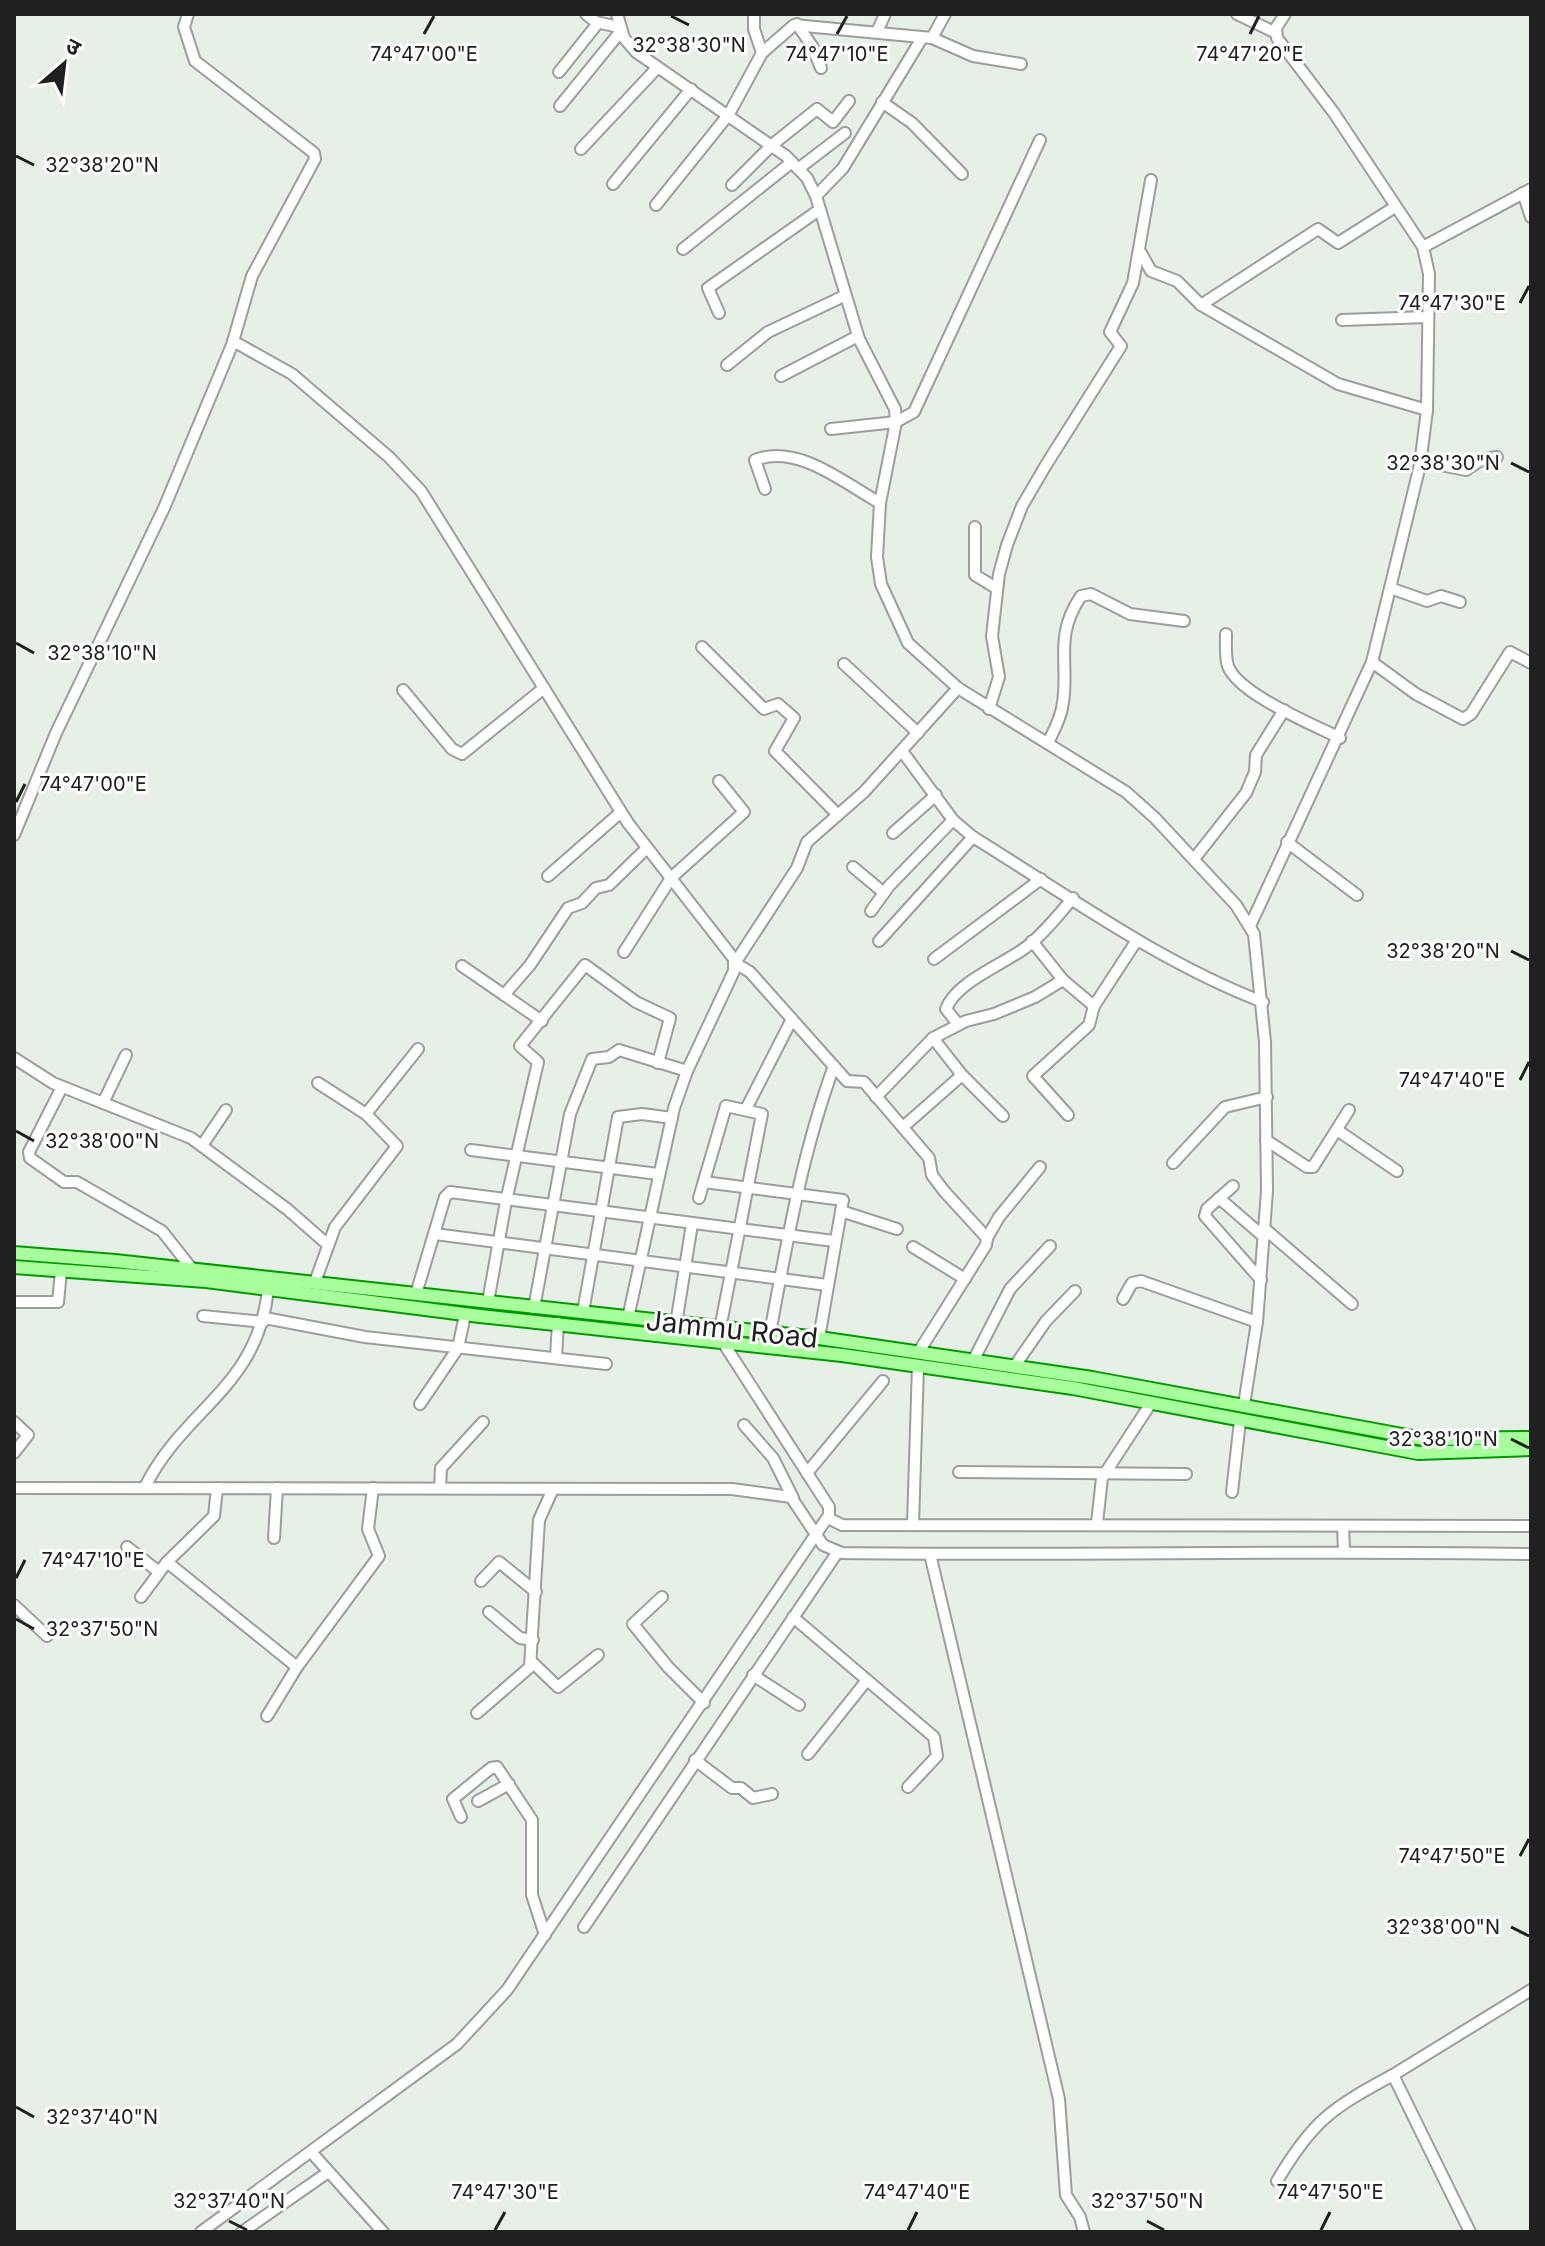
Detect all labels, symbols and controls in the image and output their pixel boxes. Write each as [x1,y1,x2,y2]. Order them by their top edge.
north arrow [24,24,104,104]
text: उ [62,32,86,61]
text: 32°38'30"N [632,33,746,57]
text: 74°47'00"E [370,42,478,66]
text: 74°47'10"E [785,42,889,66]
text: 74°47'20"E [1196,42,1304,66]
text: 32°38'20"N [45,153,159,177]
text: 74°47'30"E [1398,291,1506,315]
text: 32°38'30"N [1386,451,1500,475]
text: 32°38'10"N [47,641,157,665]
text: 74°47'00"E [39,772,147,796]
text: 32°38'20"N [1386,939,1500,963]
text: 74°47'40"E [1399,1068,1505,1092]
text: 32°38'00"N [45,1129,159,1153]
street label: Jammu Road [644,1303,820,1355]
text: 32°38'10"N [1388,1427,1498,1451]
text: 74°47'10"E [41,1548,145,1572]
text: 32°37'50"N [46,1617,158,1641]
text: 74°47'50"E [1398,1844,1506,1868]
text: 32°38'00"N [1386,1915,1500,1939]
text: 32°37'40"N [46,2105,158,2129]
text: 74°47'30"E [451,2180,559,2204]
text: 74°47'40"E [864,2180,970,2204]
text: 74°47'50"E [1276,2180,1384,2204]
text: 32°37'40"N [173,2189,285,2213]
text: 32°37'50"N [1091,2189,1203,2213]

